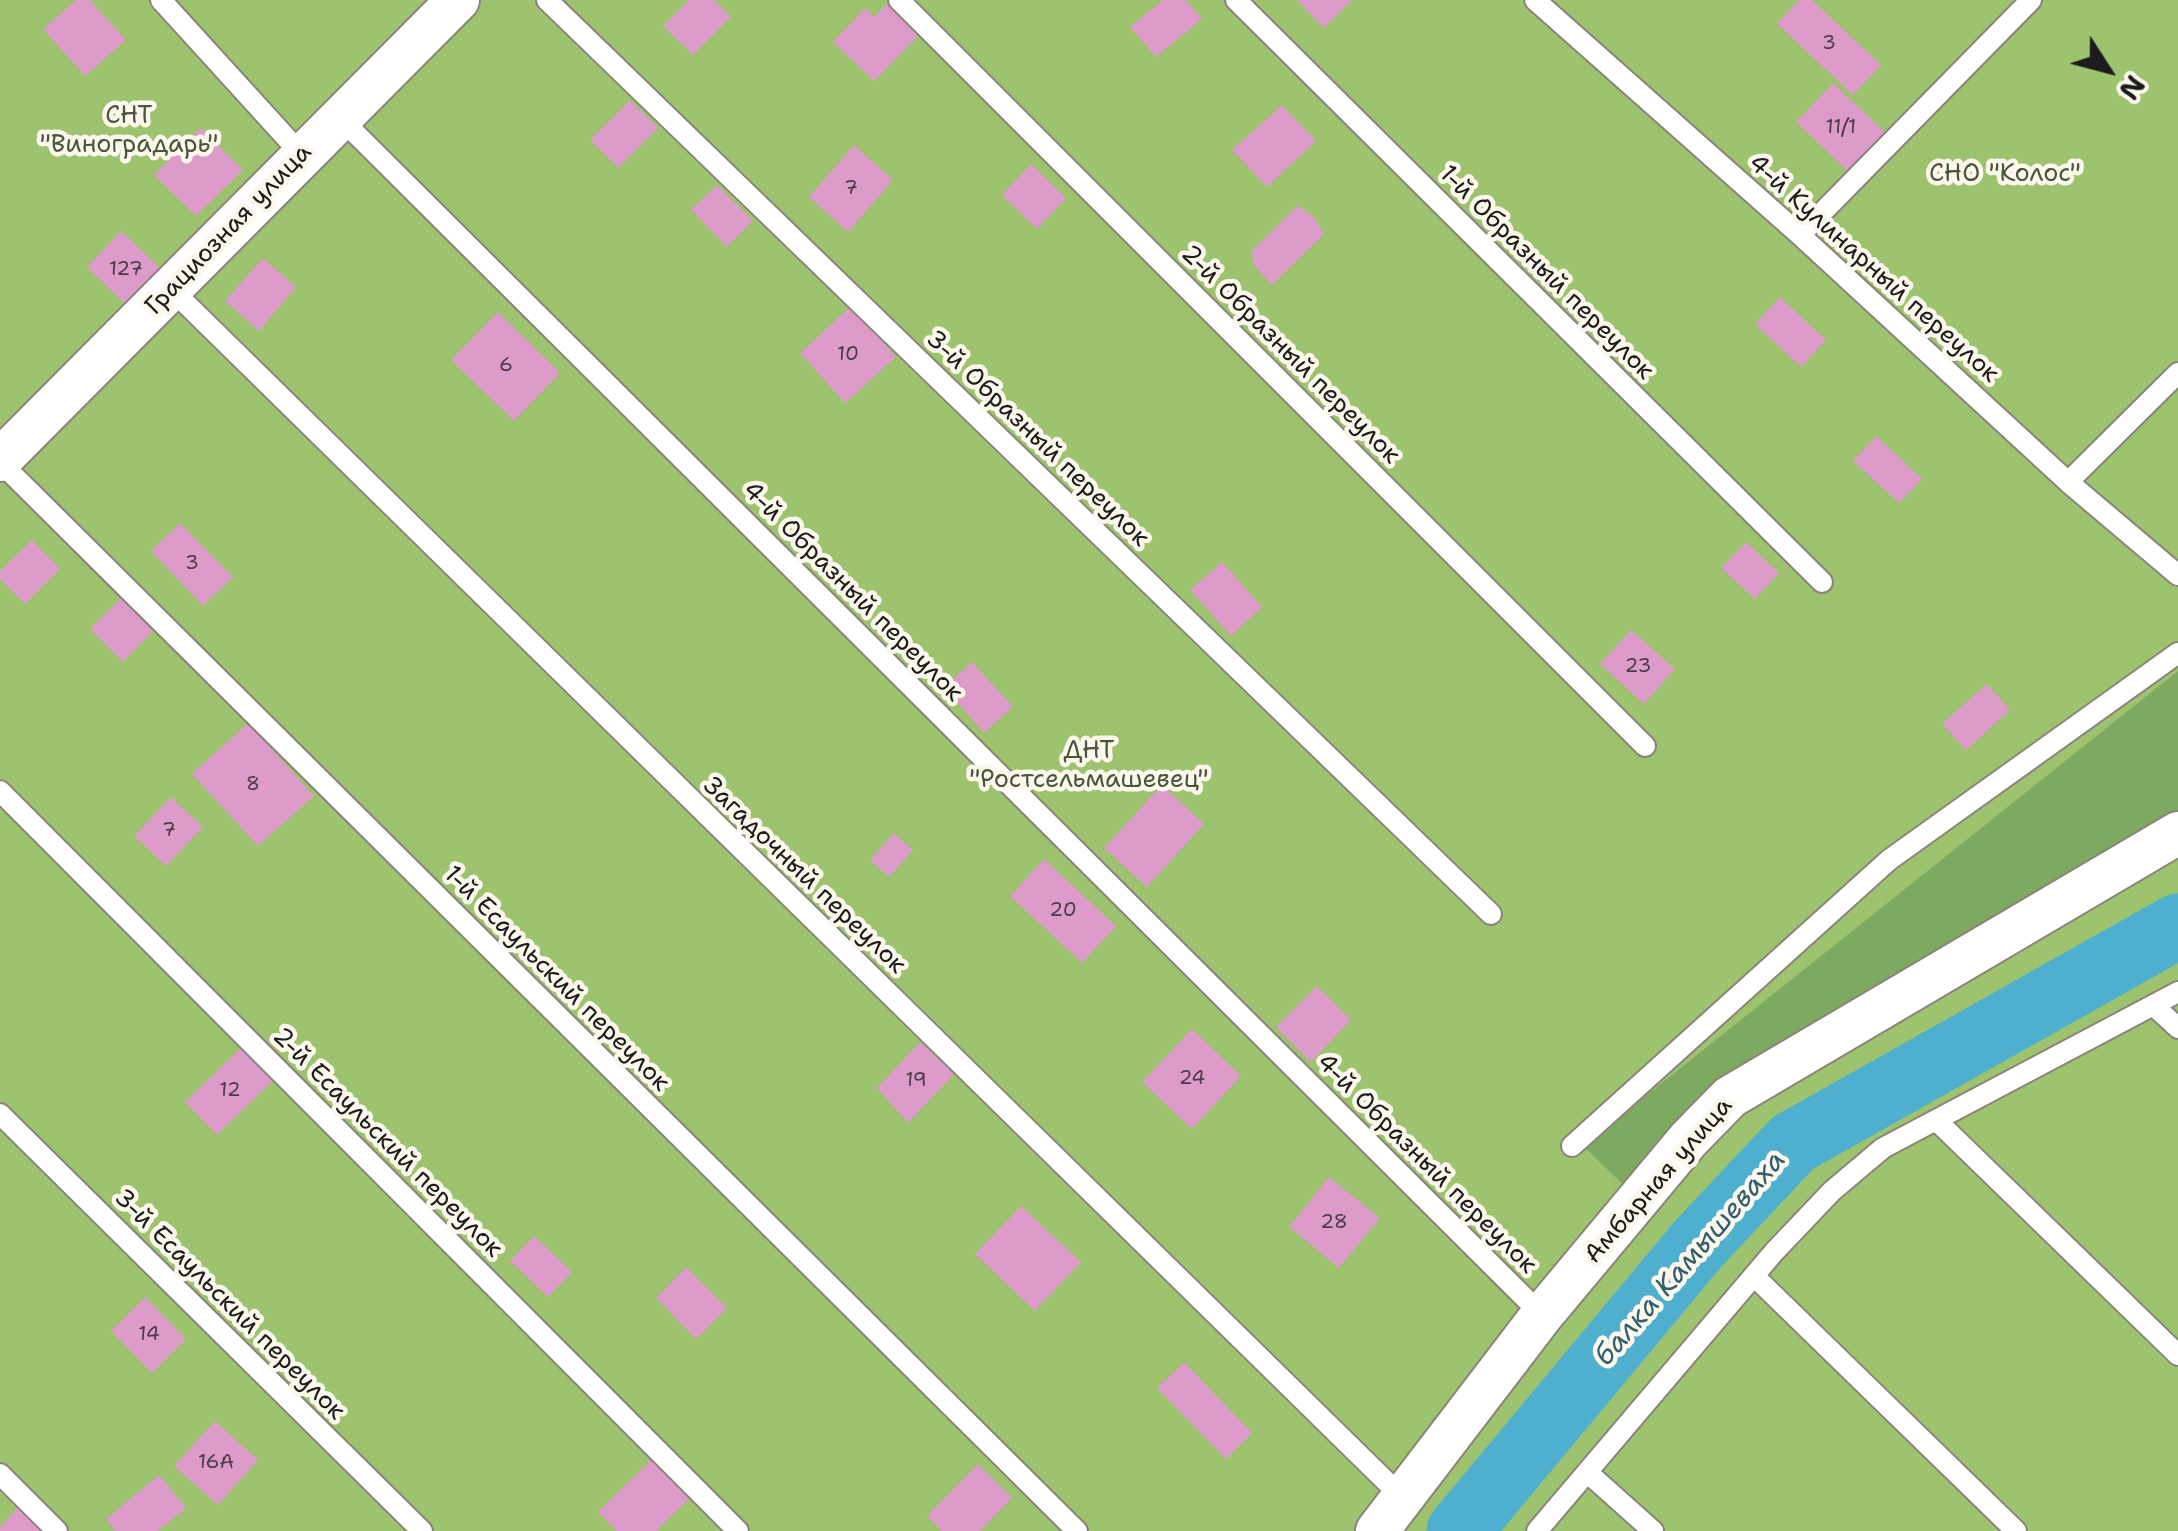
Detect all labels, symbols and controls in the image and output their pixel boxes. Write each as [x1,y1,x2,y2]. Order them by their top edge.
north arrow [2058,20,2158,120]
house number: 3 [1822,32,1836,56]
text: N [2110,67,2154,108]
park label: СНТ "Виноградарь" [40,101,218,160]
house number: 11/1 [1826,116,1856,140]
street label: Грациозная улица [140,138,318,322]
street label: 4-й Кулинарный переулок [1742,149,2004,389]
park label: СНО "Колос" [1929,159,2081,189]
street label: 1-й Образный переулок [1433,160,1659,386]
house number: 7 [844,177,858,201]
street label: 2-й Образный переулок [1174,239,1406,471]
house number: 127 [109,258,143,282]
street label: 3-й Образный переулок [919,325,1155,553]
house number: 10 [837,343,859,367]
house number: 6 [499,354,513,378]
street label: 4-й Образный переулок [736,476,968,708]
house number: 3 [185,552,199,576]
house number: 23 [1625,655,1651,679]
park label: ДНТ "Ростсельмашевец" [969,736,1209,795]
street label: Загадочный переулок [696,771,912,981]
house number: 8 [246,773,260,797]
house number: 7 [162,819,176,843]
street label: 1-й Есаульский переулок [437,860,675,1098]
house number: 20 [1049,899,1077,923]
street label: 2-й Есаульский переулок [266,1022,508,1264]
street label: 4-й Образный переулок [1310,1048,1542,1280]
house number: 24 [1179,1067,1205,1091]
house number: 19 [905,1069,927,1093]
house number: 12 [219,1079,241,1103]
street label: Амбарная улица [1579,1092,1739,1270]
water label: балка Камышеваха [1588,1145,1794,1373]
street label: 3-й Есаульский переулок [107,1183,351,1427]
house number: 28 [1320,1211,1348,1235]
house number: 14 [138,1323,160,1347]
house number: 16А [198,1451,234,1475]

